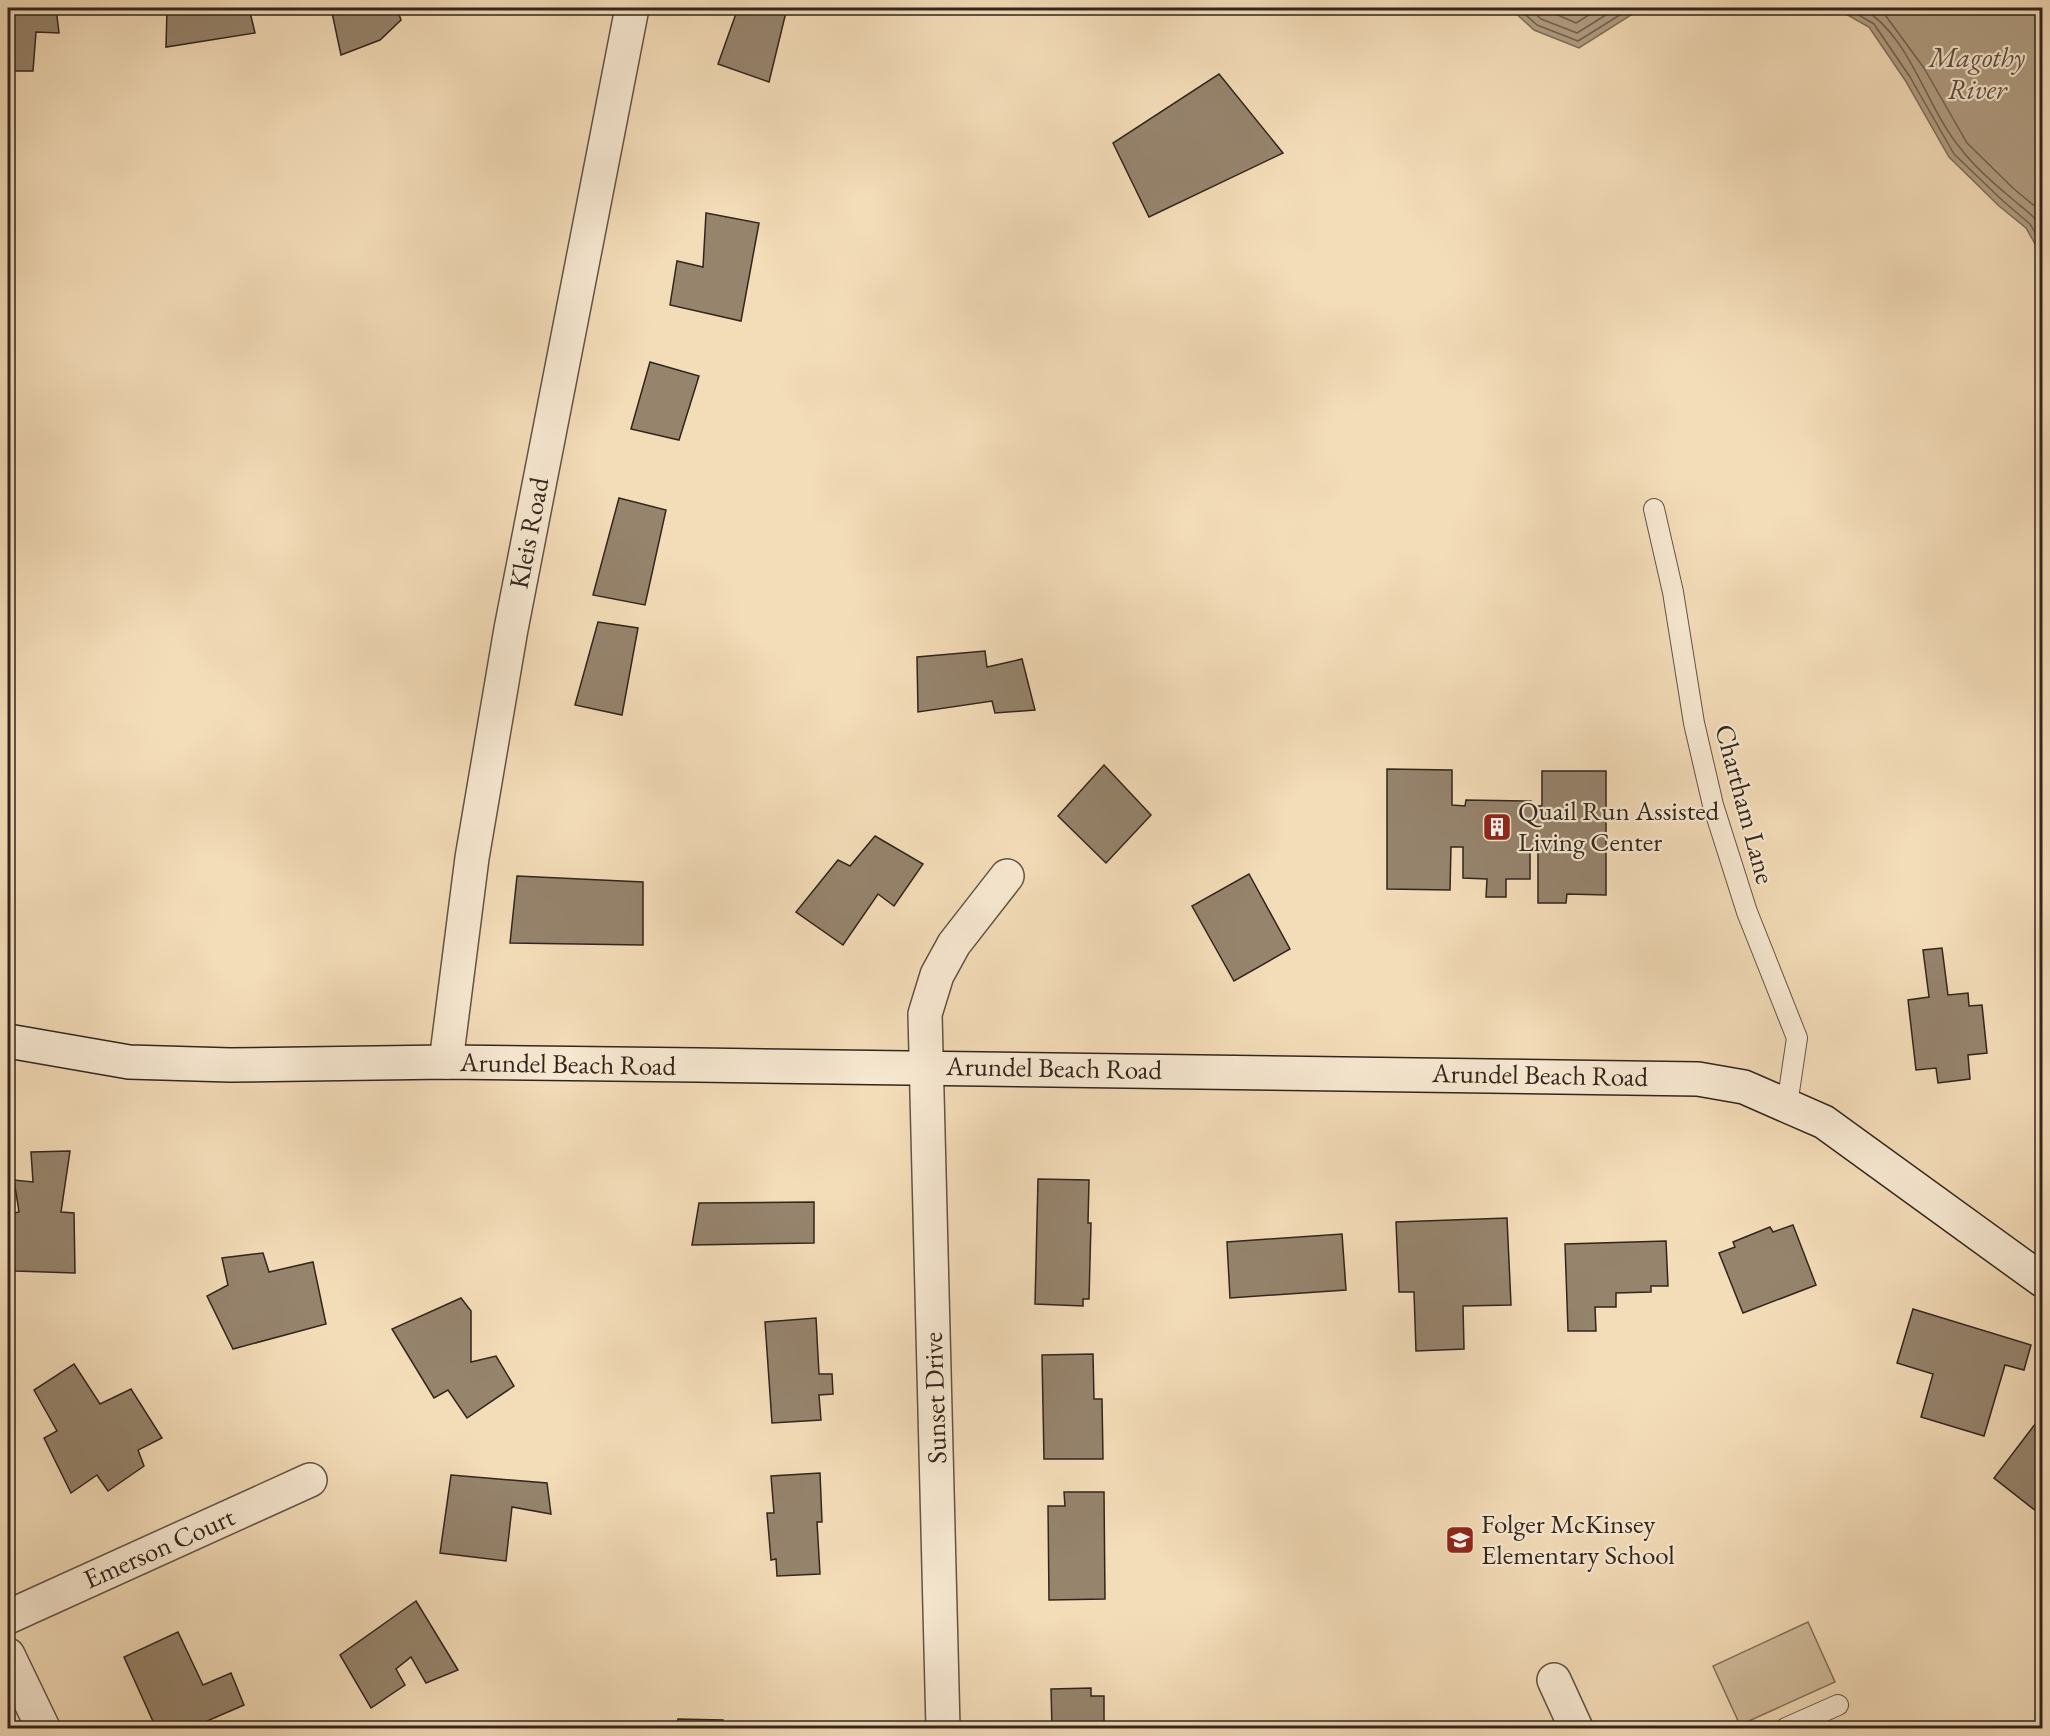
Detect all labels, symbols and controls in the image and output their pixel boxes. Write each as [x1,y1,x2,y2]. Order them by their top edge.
water label: Magothy River [1927,39,2026,107]
street label: Kleis Road [501,474,556,592]
street label: Chartham Lane [1707,720,1784,887]
place label: Quail Run Assisted Living Center [1518,793,1719,859]
building icon: Quail Run Assisted Living Center [1481,811,1513,843]
street label: Arundel Beach Road [459,1044,677,1083]
street label: Arundel Beach Road [945,1048,1163,1087]
street label: Arundel Beach Road [1431,1055,1649,1094]
street label: Sunset Drive [915,1332,954,1465]
street label: Emerson Court [78,1498,240,1596]
place label: Folger McKinsey Elementary School [1481,1506,1675,1572]
school or university icon: Folger McKinsey Elementary School [1444,1524,1476,1556]

